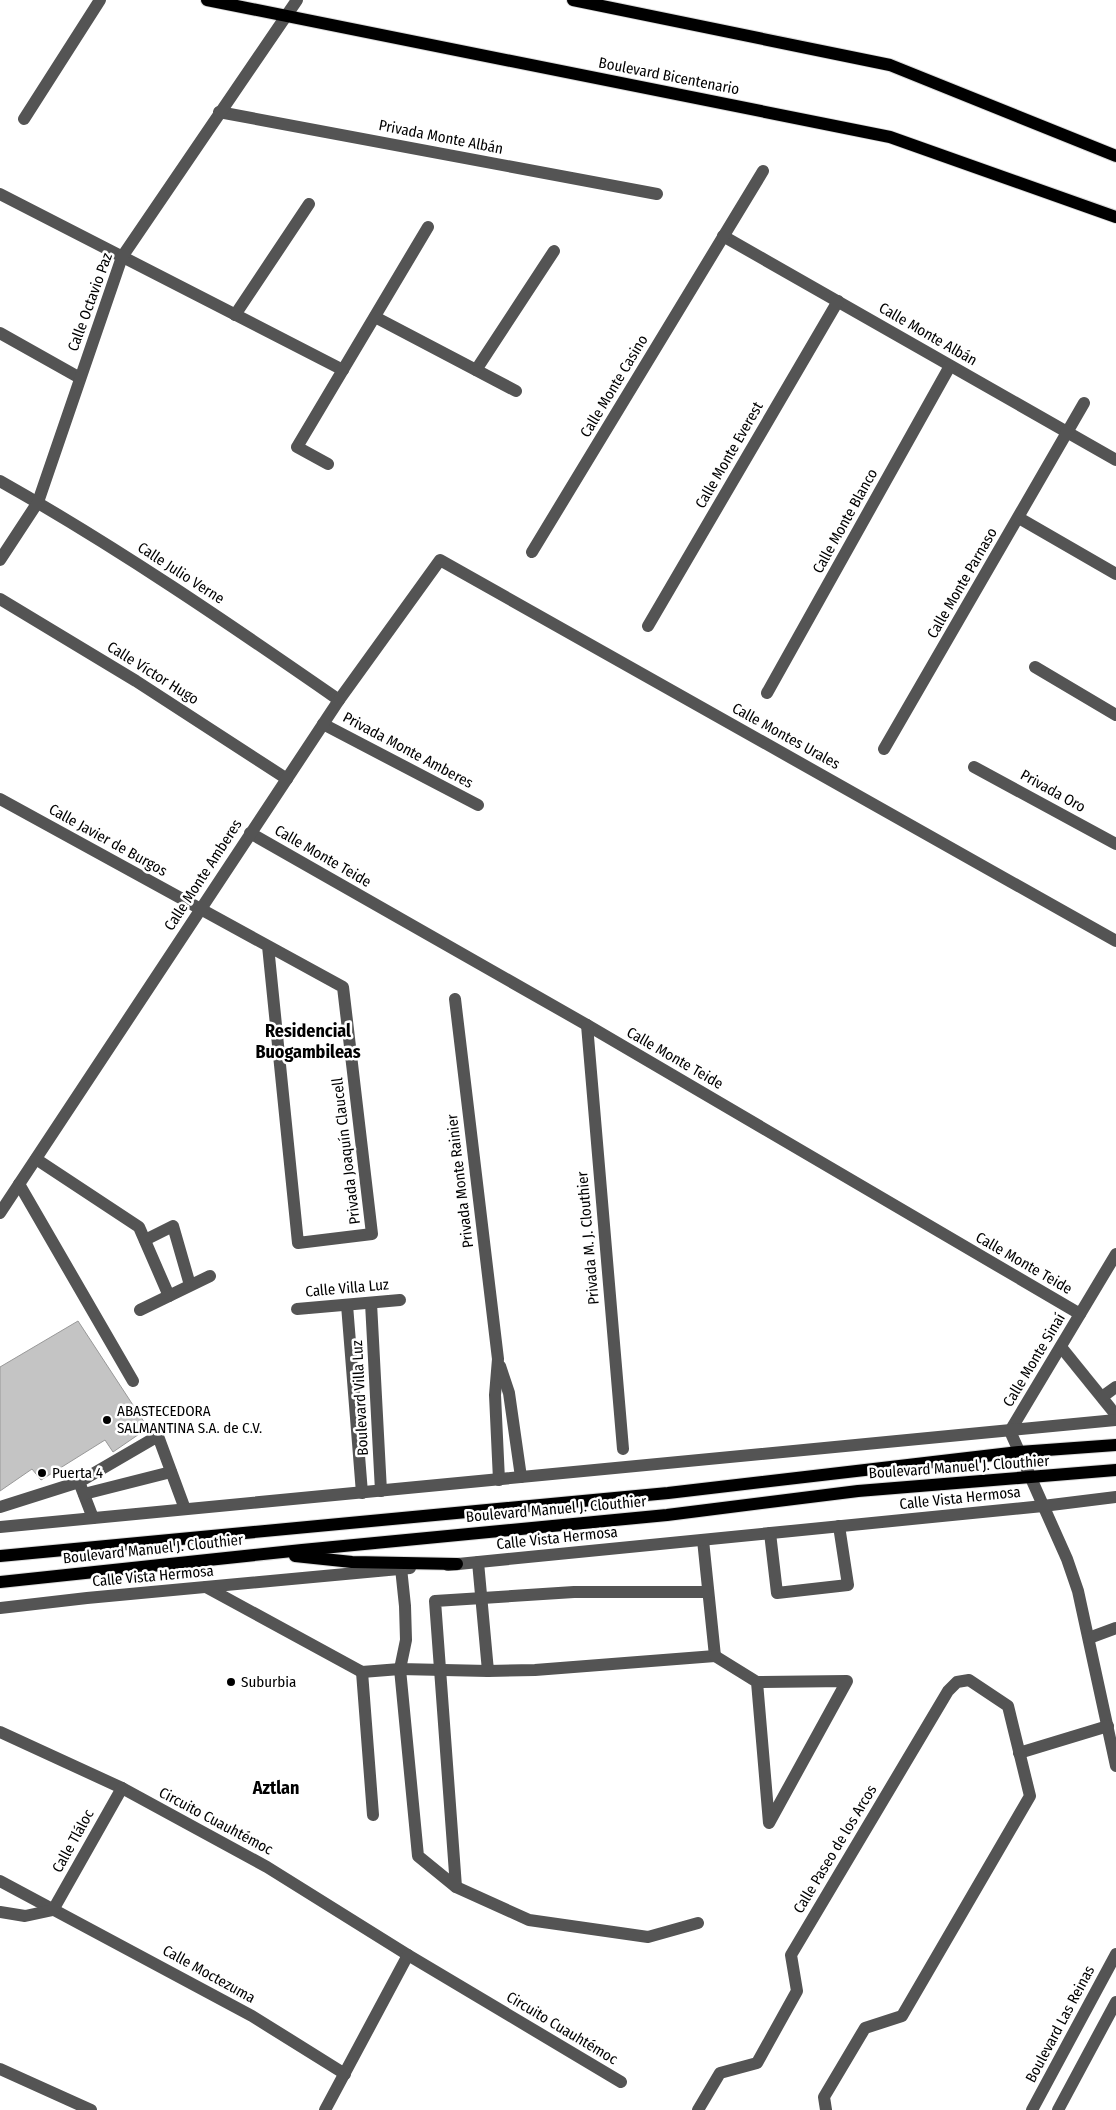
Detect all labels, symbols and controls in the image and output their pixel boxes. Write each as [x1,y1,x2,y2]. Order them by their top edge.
street label: Boulevard Bicentenario [597,54,741,99]
street label: Privada Monte Albán [377,116,505,158]
street label: Calle Octavio Paz [64,250,116,354]
street label: Calle Monte Albán [876,299,980,369]
street label: Calle Monte Casino [576,331,652,440]
street label: Calle Monte Everest [691,399,767,511]
street label: Calle Monte Blanco [809,465,881,576]
street label: Calle Monte Parnaso [923,524,1001,641]
street label: Calle Julio Verne [134,538,228,608]
street label: Calle Víctor Hugo [104,638,202,708]
street label: Calle Montes Urales [729,699,843,773]
street label: Privada Monte Amberes [340,708,476,792]
street label: Privada Oro [1017,766,1089,816]
street label: Calle Javier de Burgos [46,800,170,880]
street label: Calle Monte Amberes [160,816,246,934]
street label: Calle Monte Teide [272,821,374,891]
district label: Residencial Buogambileas [255,1020,361,1063]
street label: Calle Monte Teide [624,1023,726,1093]
street label: Privada Joaquín Claucell [328,1077,364,1225]
street label: Privada Monte Rainier [443,1112,477,1249]
street label: Privada M. J. Clouthier [573,1170,603,1305]
street label: Calle Monte Teide [973,1228,1075,1298]
street label: Calle Villa Luz [304,1275,390,1301]
street label: Calle Monte Sinaí [999,1310,1069,1410]
street label: Boulevard Villa Luz [348,1340,372,1456]
place label: ABASTECEDORA SALMANTINA S.A. de C.V. [117,1402,262,1437]
marker: ABASTECEDORA SALMANTINA S.A. de C.V. [101,1414,113,1426]
street label: Boulevard Manuel J. Clouthier [868,1452,1051,1482]
place label: Puerta 4 [52,1464,103,1482]
marker: Puerta 4 [36,1467,48,1479]
street label: Calle Vista Hermosa [899,1483,1021,1513]
street label: Boulevard Manuel J. Clouthier [465,1492,648,1526]
street label: Calle Vista Hermosa [496,1523,618,1553]
street label: Boulevard Manuel J. Clouthier [62,1531,245,1567]
street label: Calle Vista Hermosa [92,1562,214,1590]
place label: Suburbia [241,1673,296,1691]
marker: Suburbia [225,1676,237,1688]
district label: Aztlan [252,1777,299,1799]
street label: Calle Paseo de los Arcos [789,1781,881,1917]
street label: Circuito Cuauhtémoc [156,1783,277,1859]
street label: Calle Tláloc [48,1806,98,1876]
street label: Calle Moctezuma [160,1941,258,2007]
street label: Boulevard Las Reinas [1022,1962,1098,2086]
street label: Circuito Cuauhtémoc [503,1988,621,2069]

